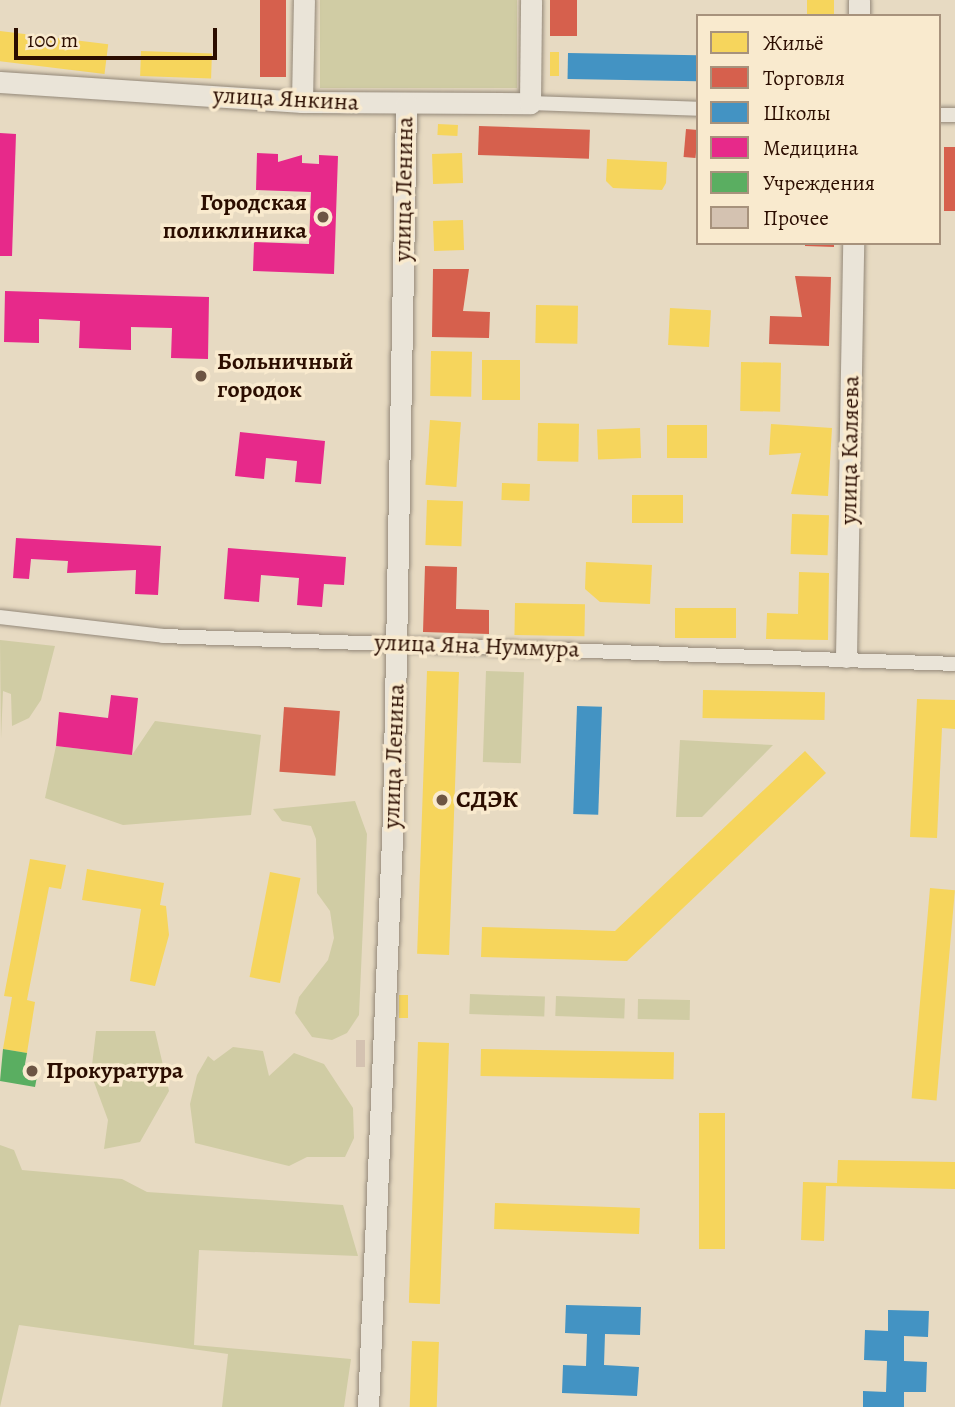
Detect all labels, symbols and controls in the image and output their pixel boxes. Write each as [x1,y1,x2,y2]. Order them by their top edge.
scale bar [18,14,220,58]
legend [696,14,941,245]
text: 100 m [27,26,78,54]
text: Жильё [763,29,824,57]
text: Торговля [763,64,845,92]
street label: улица Янкина [212,81,360,117]
text: Школы [763,99,831,127]
street label: улица Ленина [388,116,420,262]
text: Медицина [763,134,858,162]
text: Учреждения [763,169,875,197]
place label: Городская поликлиника [163,189,307,245]
text: Прочее [763,204,829,232]
marker: Городская поликлиника [313,207,333,227]
place label: Больничный городок [217,348,353,404]
marker: Больничный городок [191,366,211,386]
street label: улица Каляева [834,375,866,525]
street label: улица Яна Нуммура [374,628,580,664]
street label: улица Ленина [377,683,411,829]
place label: СДЭК [456,786,518,814]
marker: СДЭК [434,792,450,808]
place label: Прокуратура [46,1057,183,1085]
marker: Прокуратура [24,1063,40,1079]

